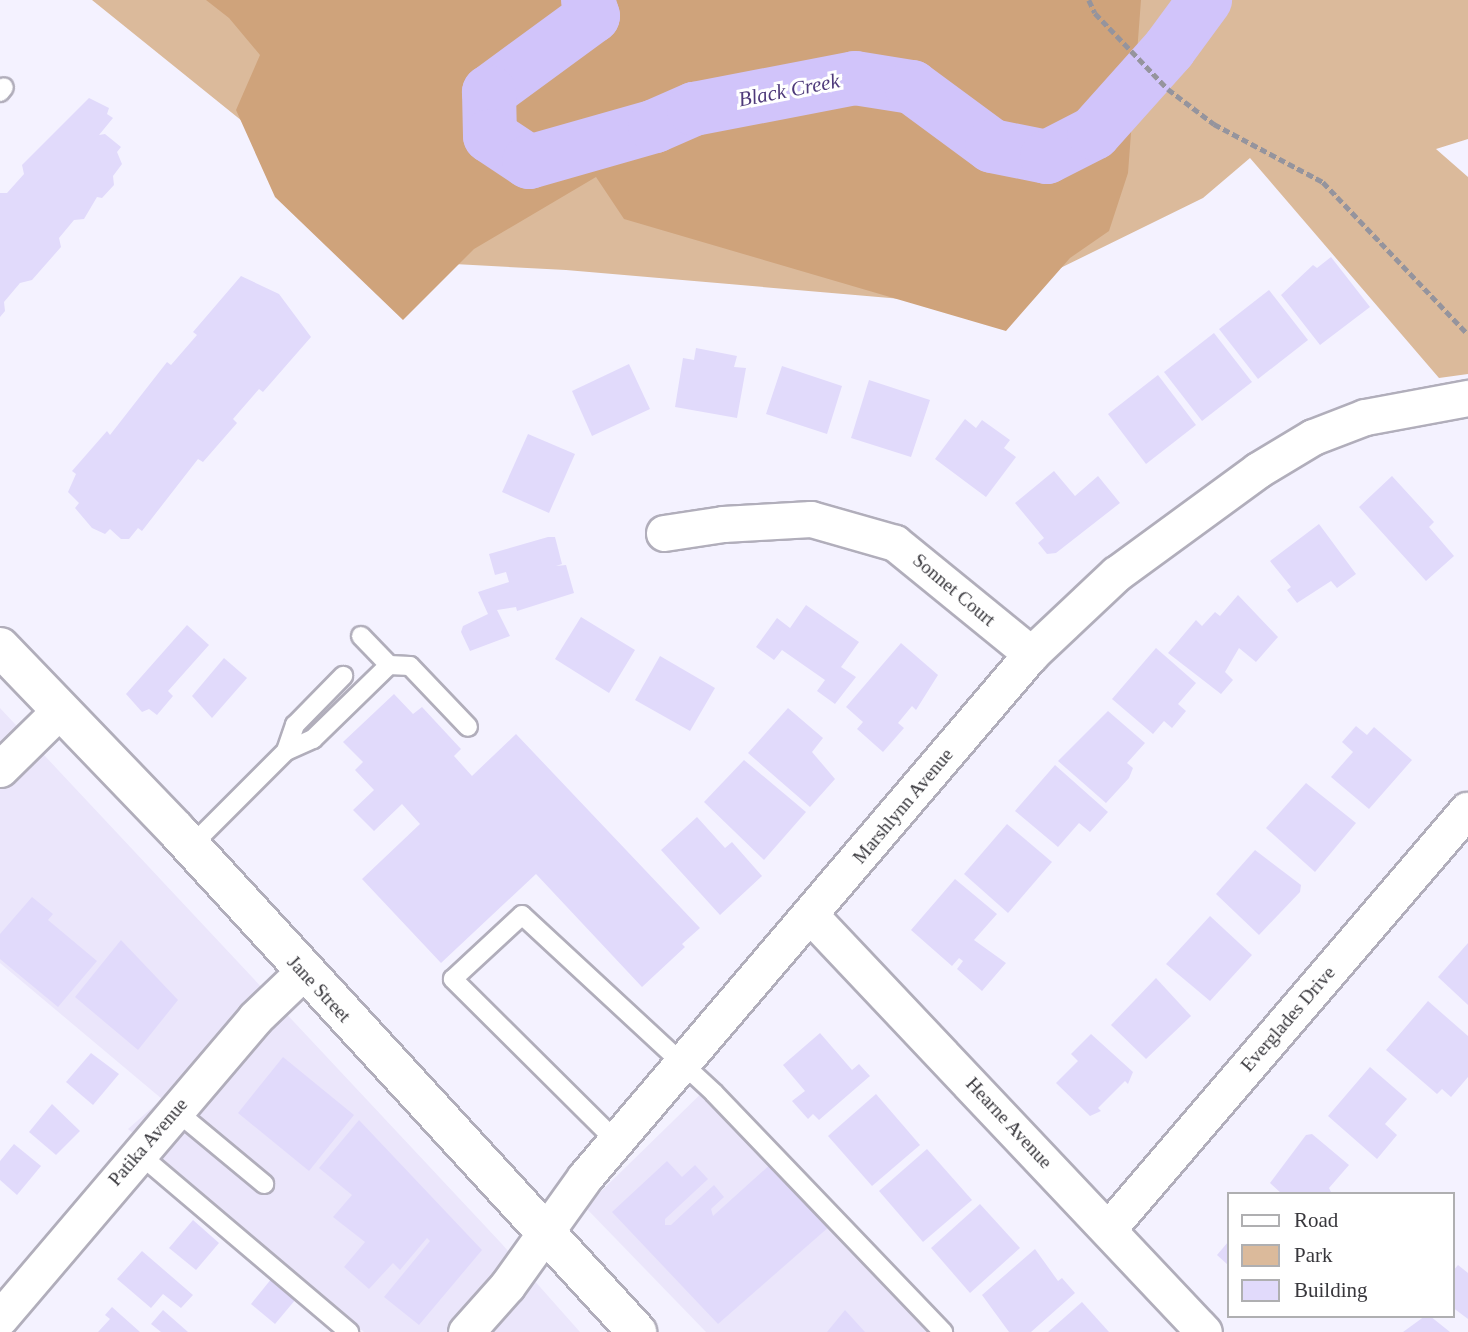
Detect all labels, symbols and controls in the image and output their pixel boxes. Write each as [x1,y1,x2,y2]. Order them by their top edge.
water label: Black Creek [736,68,842,112]
street label: Sonnet Court [908,549,1000,631]
street label: Marshlynn Avenue [848,743,958,869]
street label: Jane Street [282,951,356,1027]
street label: Everglades Drive [1236,962,1340,1076]
street label: Hearne Avenue [961,1072,1057,1174]
street label: Patika Avenue [103,1093,193,1191]
legend [1226,1192,1454,1318]
text: Road [1294,1208,1338,1232]
text: Park [1294,1243,1333,1267]
text: Building [1294,1278,1368,1302]

